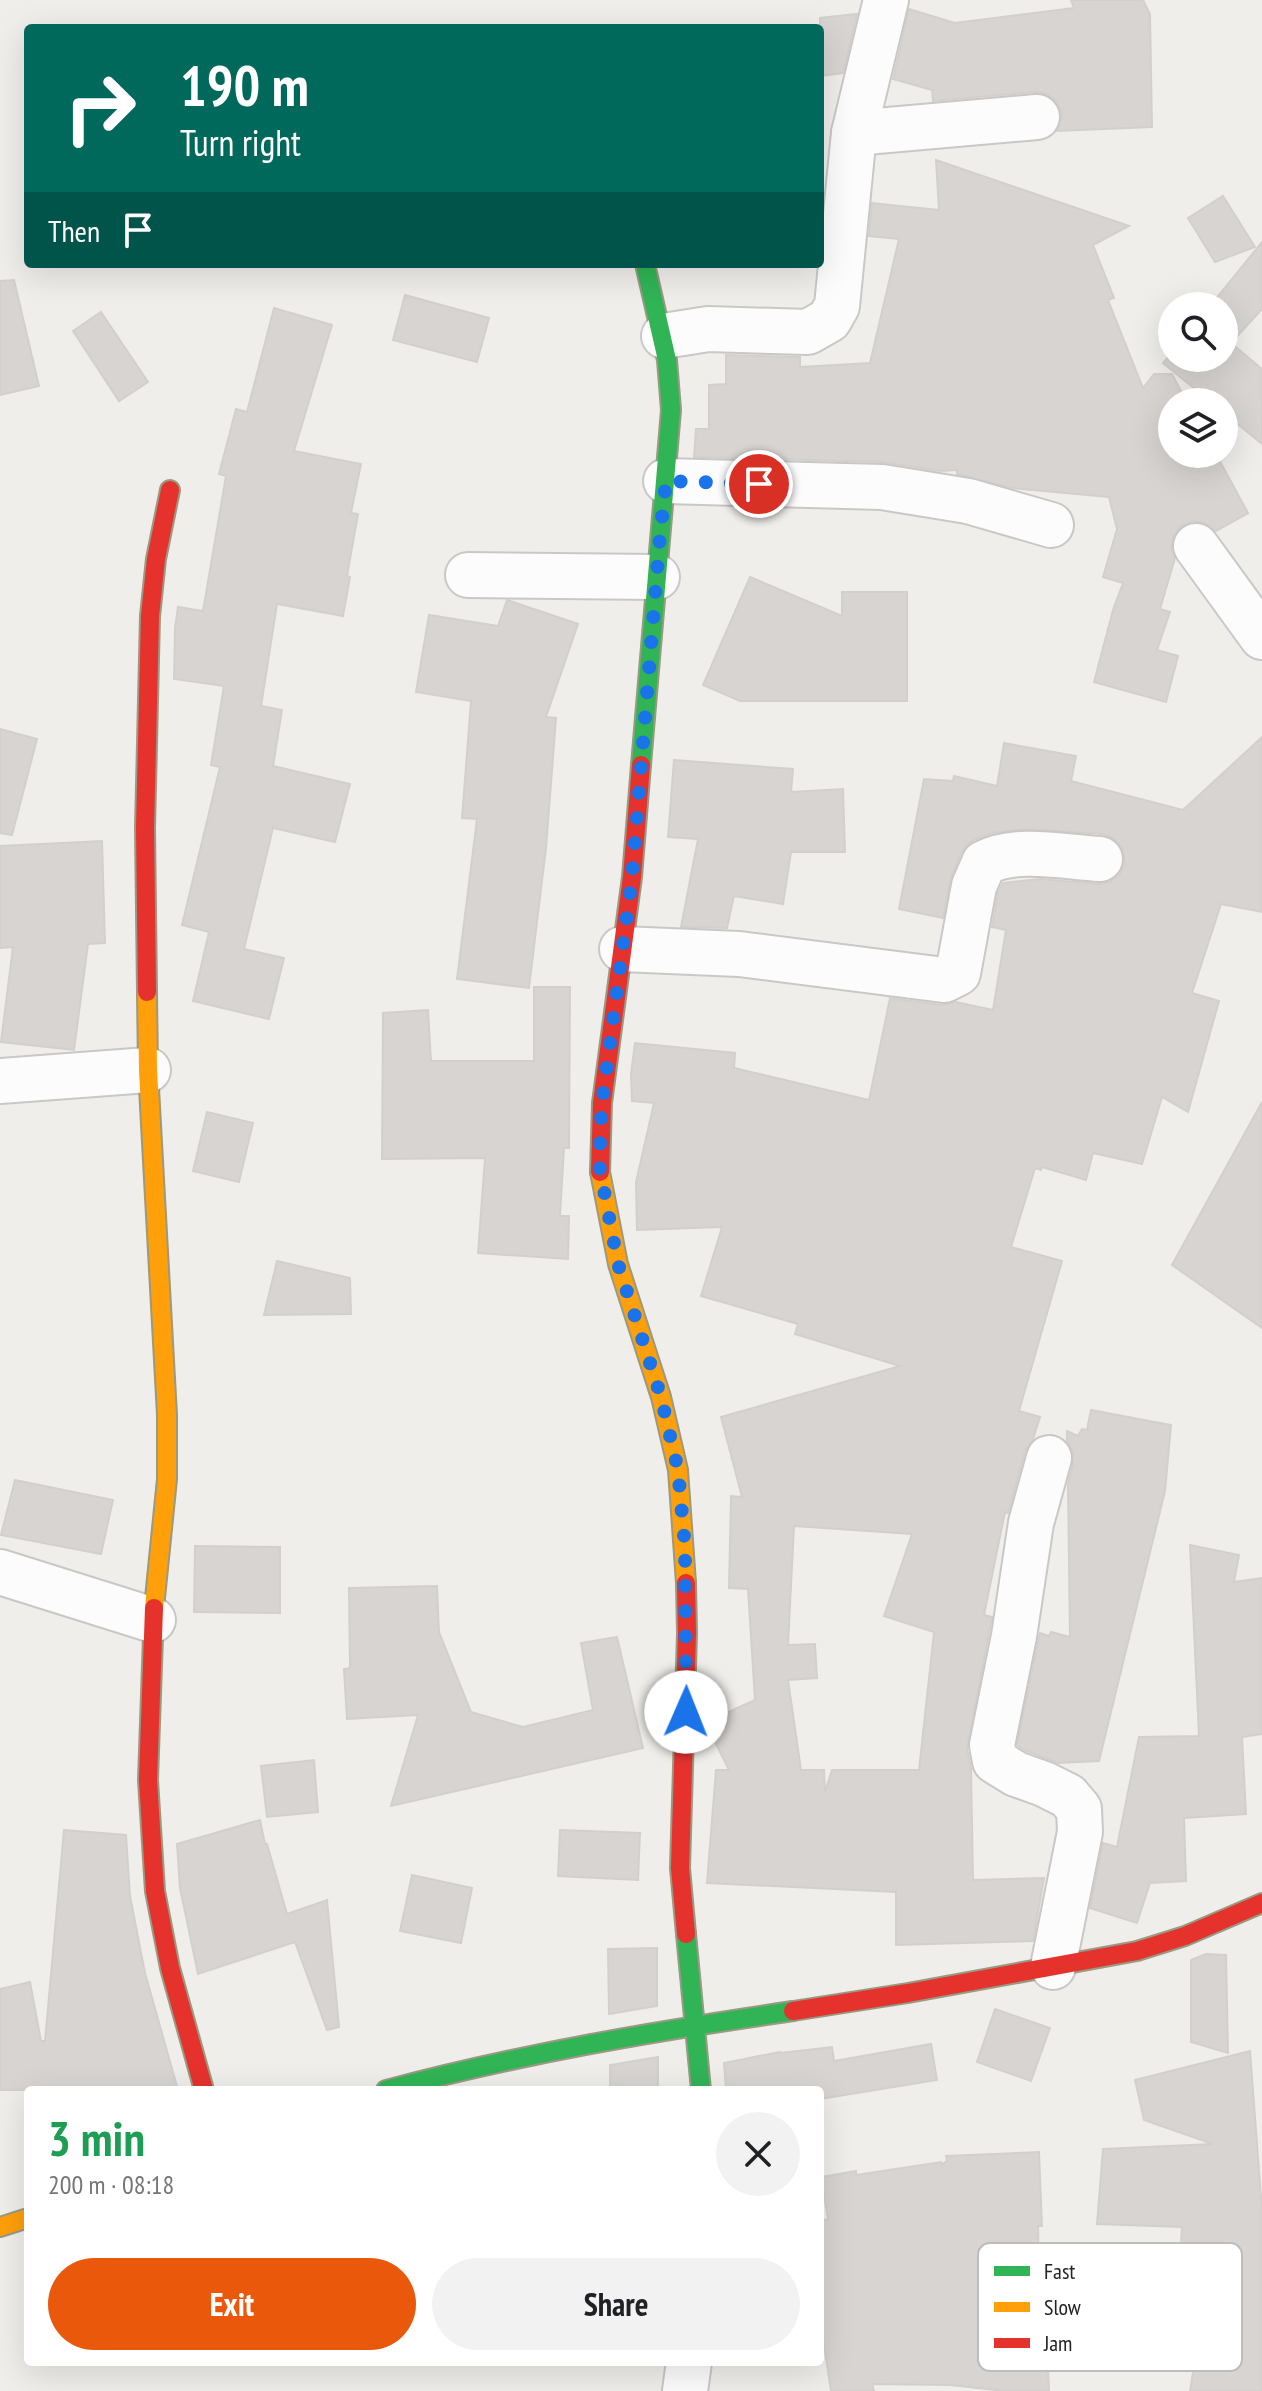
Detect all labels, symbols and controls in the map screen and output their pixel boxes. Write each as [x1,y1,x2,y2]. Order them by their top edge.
text: 190 m [180,49,309,121]
icon: right [48,56,152,160]
text: Turn right [180,119,301,166]
icon: arrive [116,208,160,252]
text: Then [48,211,100,250]
map controls [1158,292,1238,468]
button: search [1158,292,1238,372]
button: layers [1158,388,1238,468]
pin [725,450,793,518]
icon: arrive [737,462,781,506]
position arrow [644,1670,728,1754]
text: 3 min [48,2107,145,2169]
button: close [716,2112,800,2196]
text: 200 m · 08:18 [48,2168,174,2201]
legend [978,2243,1242,2371]
text: Fast [1044,2257,1075,2285]
button: Exit [48,2258,416,2350]
button: Share [432,2258,800,2350]
text: Slow [1044,2293,1081,2321]
text: Jam [1043,2329,1072,2357]

